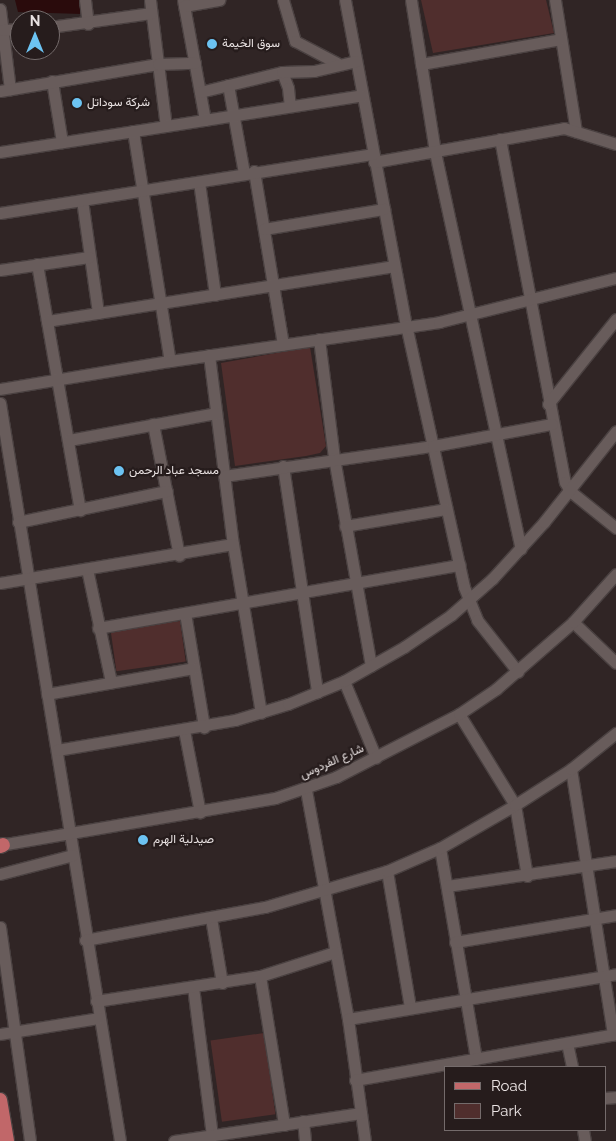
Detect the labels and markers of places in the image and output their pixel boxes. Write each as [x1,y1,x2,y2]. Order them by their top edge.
place label: سوق الخيمة [222,37,280,51]
marker: سوق الخيمة [206,38,218,50]
place label: شركة سوداتل [87,96,150,110]
marker: شركة سوداتل [71,97,83,109]
place label: مسجد عباد الرحمن [129,464,219,478]
marker: مسجد عباد الرحمن [113,465,125,477]
place label: صيدلية الهرم [153,833,214,847]
marker: صيدلية الهرم [137,834,149,846]

